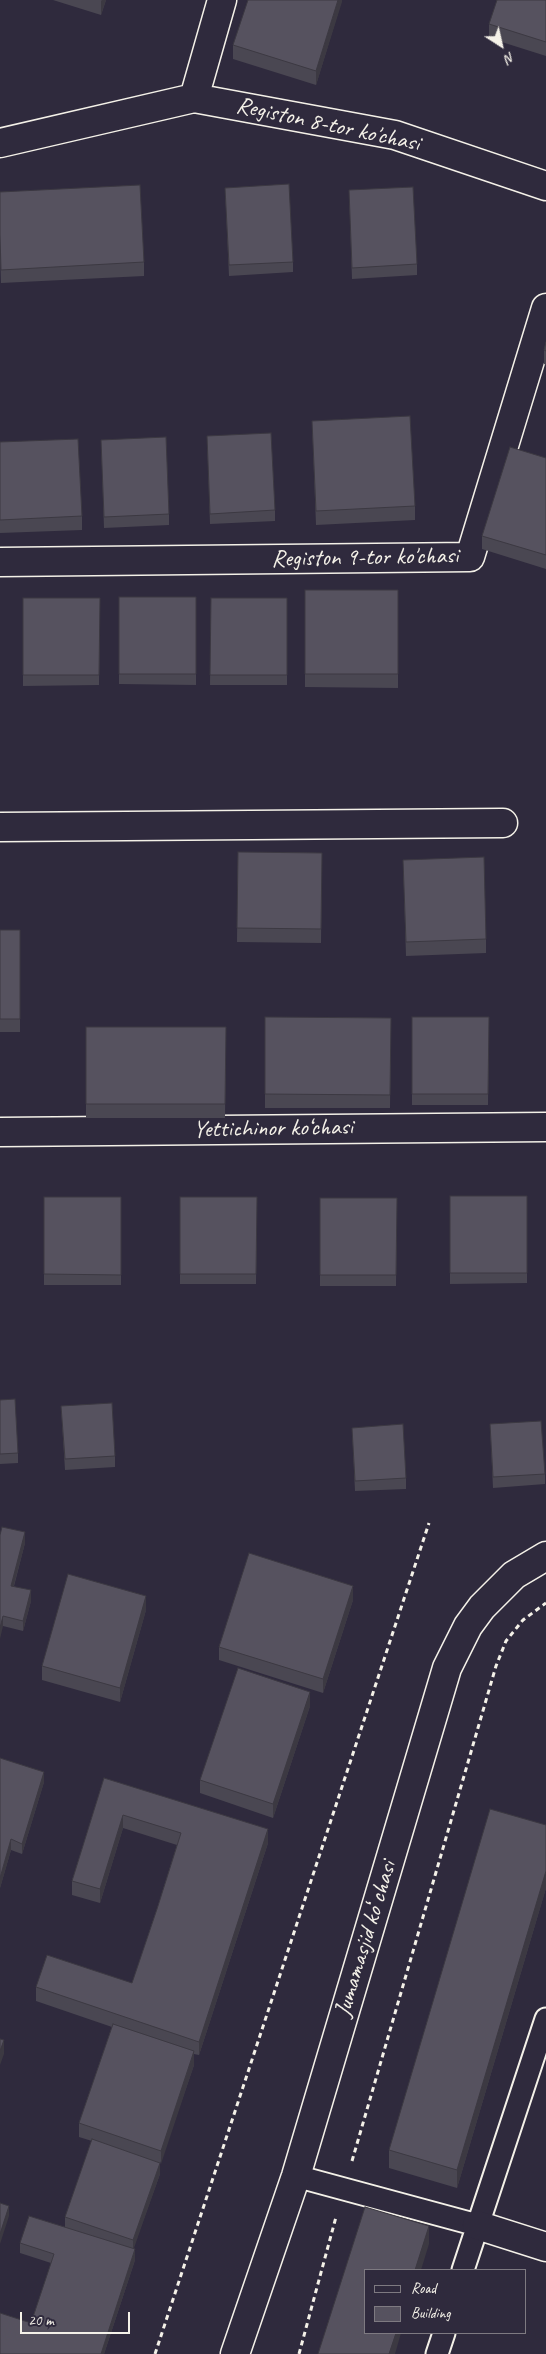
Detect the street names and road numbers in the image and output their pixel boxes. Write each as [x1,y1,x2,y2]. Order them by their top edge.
street label: Registon 8-tor ko'chasi [234,91,422,159]
street label: Registon 9-tor ko'chasi [271,542,459,574]
street label: Yettichinor ko‘chasi [193,1113,353,1145]
street label: Jumamasjid koʻchasi [329,1858,403,2020]

